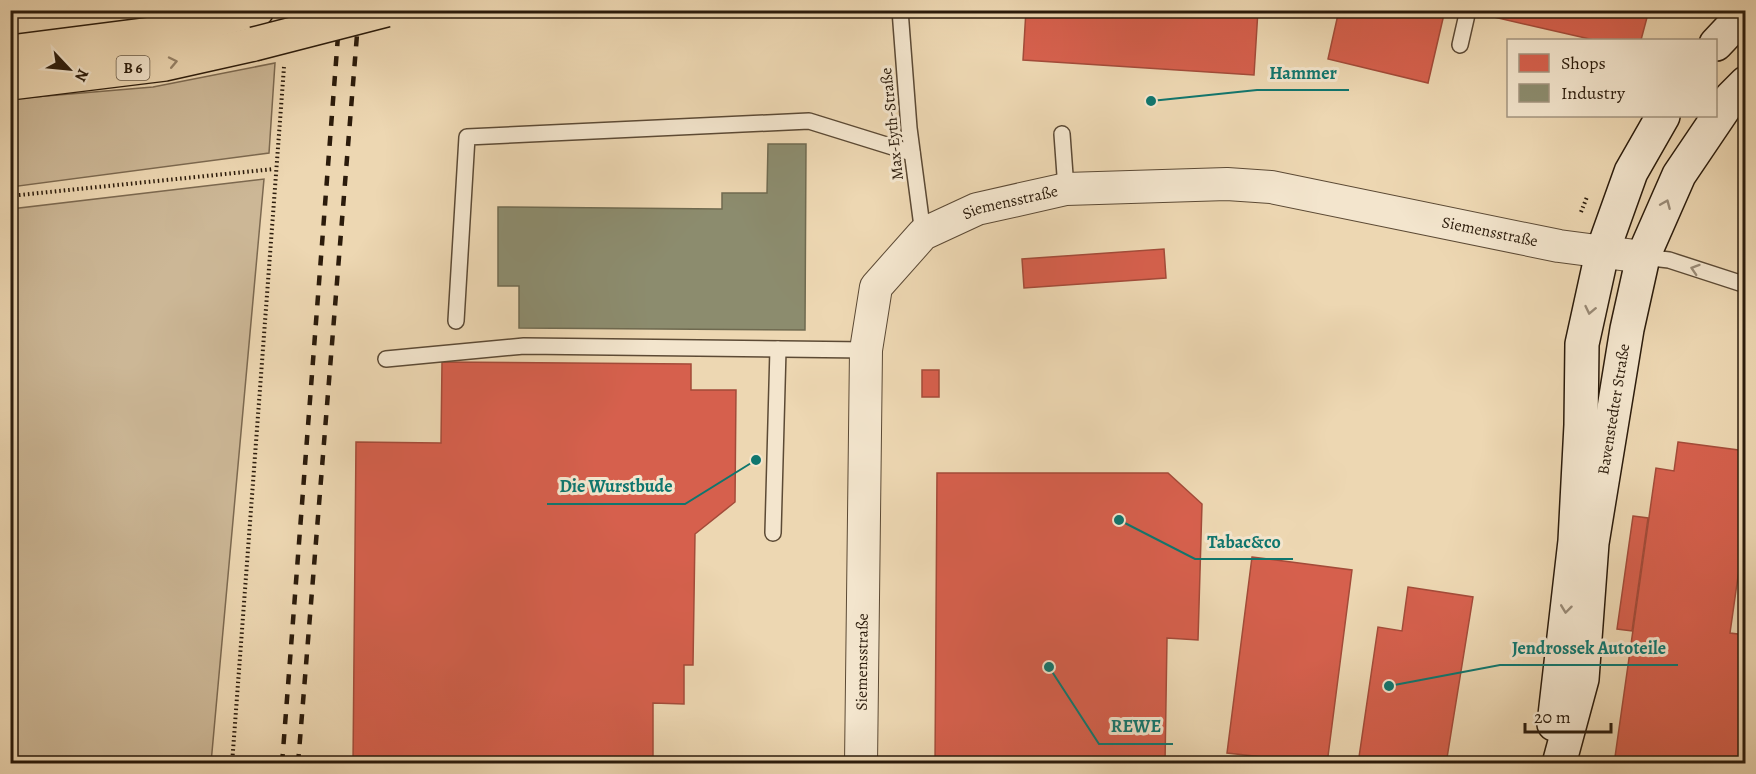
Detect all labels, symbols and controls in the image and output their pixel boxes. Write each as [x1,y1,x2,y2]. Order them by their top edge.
north arrow [39,39,99,99]
legend [1507,39,1717,117]
text: Shops [1561,51,1606,75]
callout: Hammer [1257,54,1349,90]
road number: B 6 [116,56,150,80]
one-way arrow [167,56,177,69]
text: Hammer [1269,61,1337,85]
text: N [69,65,94,86]
street label: Max-Eyth-Straße [875,66,909,182]
text: Industry [1561,81,1626,105]
street label: Siemensstraße [959,180,1060,225]
one-way arrow [1659,199,1671,210]
street label: Siemensstraße [1440,211,1540,252]
one-way arrow [1690,263,1701,276]
one-way arrow [1584,305,1597,315]
street label: Bavenstedter Straße [1592,342,1635,476]
callout: Die Wurstbude [547,468,685,504]
text: Die Wurstbude [559,474,673,498]
callout: Tabac&co [1195,523,1293,559]
text: Tabac&co [1207,530,1281,554]
one-way arrow [1560,604,1573,613]
street label: Siemensstraße [851,613,874,711]
callout: Jendrossek Autoteile [1500,629,1678,665]
text: Jendrossek Autoteile [1512,636,1666,660]
scale bar [1525,696,1610,734]
text: 20 m [1534,705,1571,729]
callout: REWE [1099,708,1173,744]
text: REWE [1111,714,1161,738]

